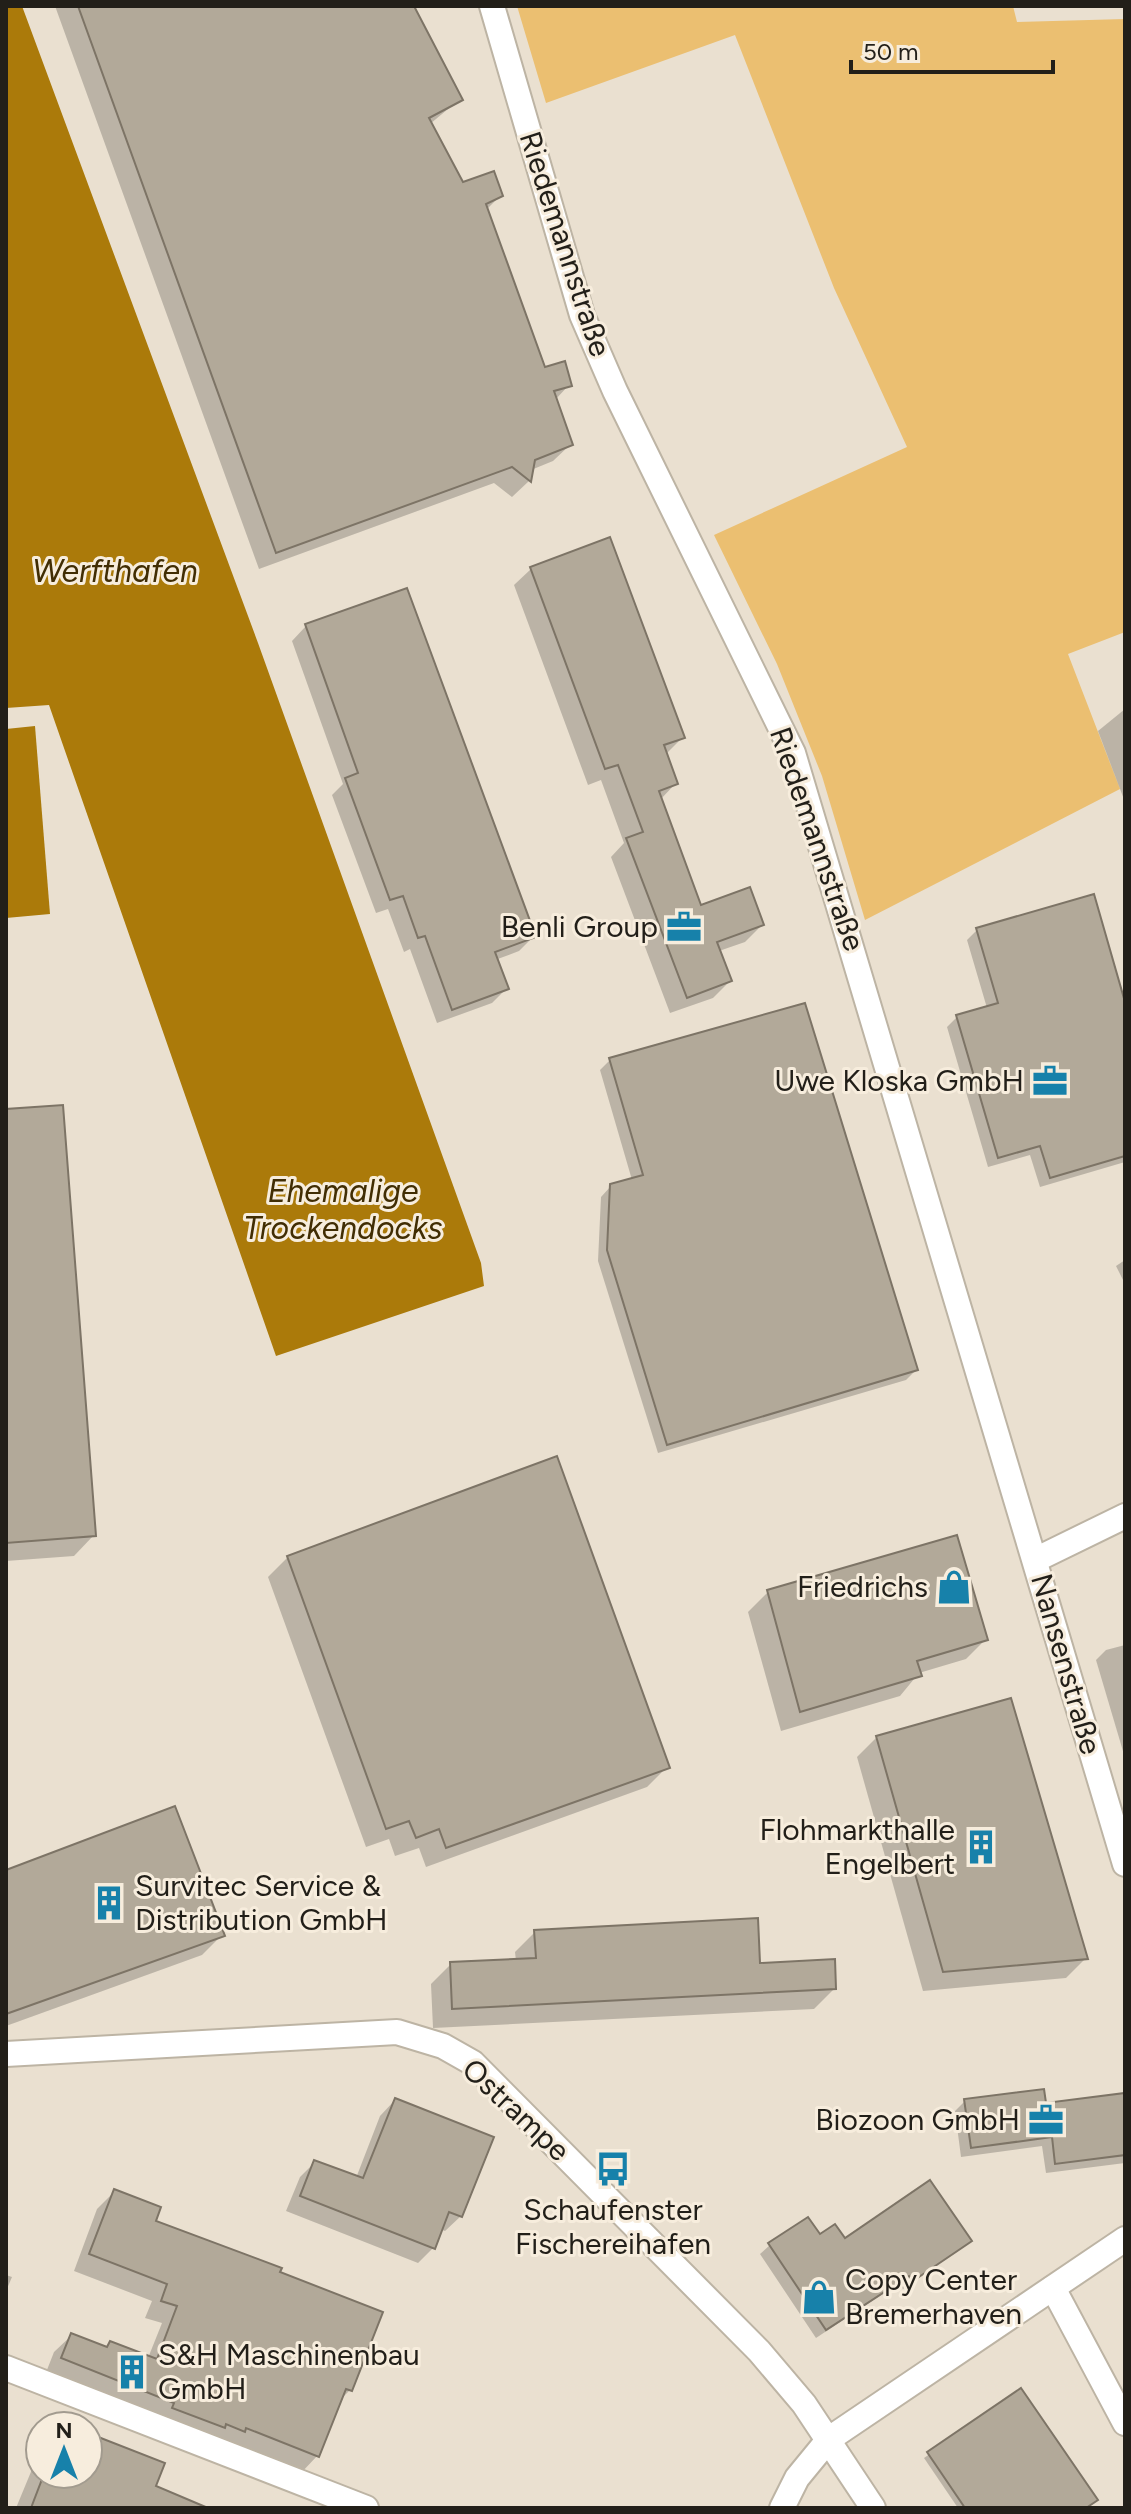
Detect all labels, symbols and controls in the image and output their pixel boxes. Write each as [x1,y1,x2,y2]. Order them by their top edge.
scale bar [851,24,1053,74]
text: 50 m [863,37,919,66]
street label: Riedemannstraße [512,127,619,361]
water label: Werfthafen [32,552,198,590]
street label: Riedemannstraße [762,722,873,956]
place label: Benli Group [501,908,658,945]
office icon: Benli Group [665,908,703,946]
place label: Uwe Kloska GmbH [774,1062,1024,1099]
office icon: Uwe Kloska GmbH [1031,1062,1069,1100]
water label: Ehemalige Trockendocks [244,1172,442,1247]
place label: Friedrichs [797,1568,928,1605]
shop icon: Friedrichs [935,1568,973,1606]
street label: Nansenstraße [1023,1569,1110,1759]
place label: Flohmarkthalle Engelbert [759,1811,955,1882]
building icon: Flohmarkthalle Engelbert [962,1828,1000,1866]
place label: Survitec Service & Distribution GmbH [135,1867,388,1938]
building icon: Survitec Service & Distribution GmbH [90,1884,128,1922]
street label: Ostrampe [455,2051,578,2169]
place label: Biozoon GmbH [815,2101,1020,2138]
office icon: Biozoon GmbH [1027,2101,1065,2139]
bus stop icon: Schaufenster Fischereihafen [594,2150,632,2188]
place label: Schaufenster Fischereihafen [515,2191,711,2262]
place label: Copy Center Bremerhaven [845,2261,1022,2332]
shop icon: Copy Center Bremerhaven [800,2278,838,2316]
place label: S&H Maschinenbau GmbH [158,2336,420,2407]
building icon: S&H Maschinenbau GmbH [113,2353,151,2391]
north arrow [24,2410,104,2490]
text: N [55,2417,73,2444]

